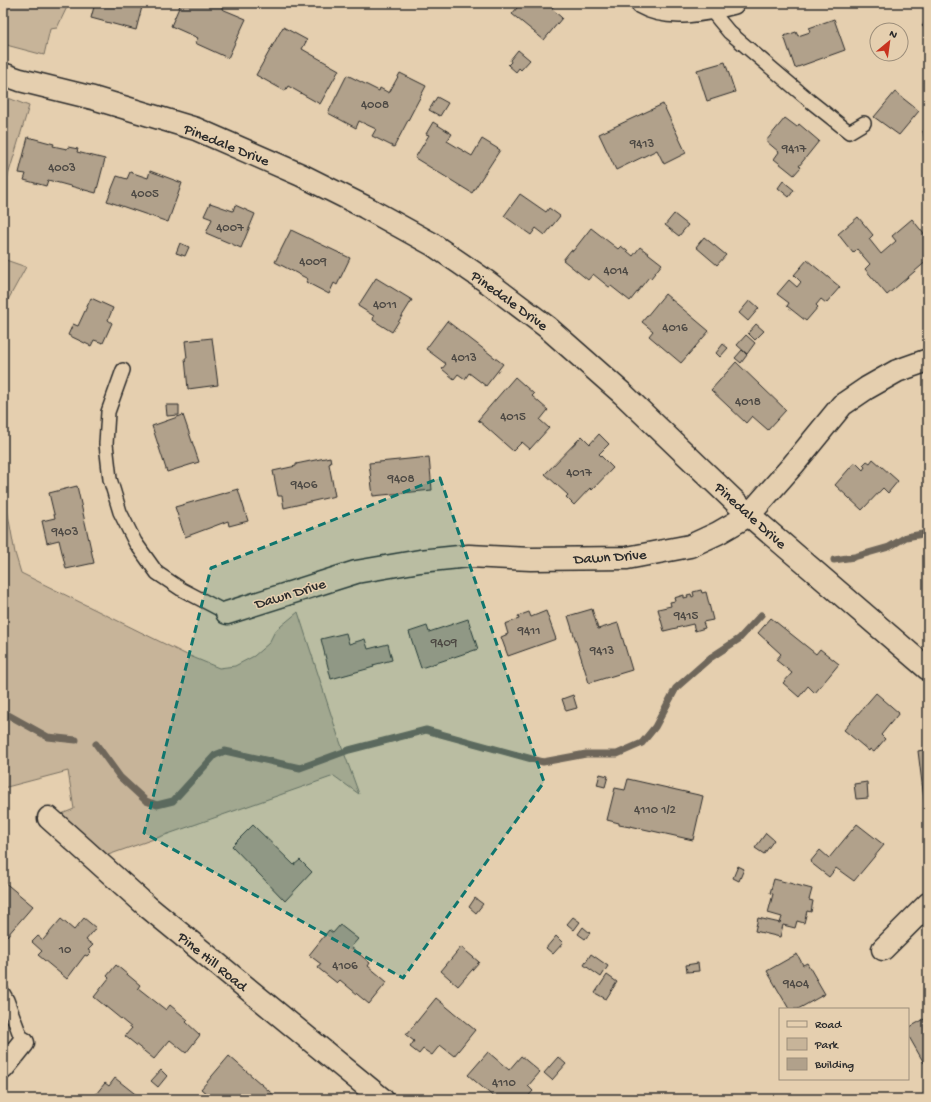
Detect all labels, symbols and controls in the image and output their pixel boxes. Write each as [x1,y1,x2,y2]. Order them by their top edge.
north arrow [869,22,909,62]
text: N [887,28,899,42]
house number: 4008 [361,98,389,113]
street label: Pinedale Drive [180,120,272,171]
house number: 9413 [629,137,655,152]
house number: 9417 [781,142,808,157]
house number: 4003 [48,161,76,176]
house number: 4005 [131,187,159,202]
house number: 4007 [216,221,245,236]
house number: 4009 [299,255,327,270]
house number: 4014 [604,264,628,279]
street label: Pinedale Drive [466,267,551,336]
house number: 4011 [373,298,397,313]
house number: 4016 [662,321,688,336]
house number: 4013 [451,351,477,366]
house number: 4018 [735,395,761,410]
house number: 4015 [500,410,526,425]
house number: 4017 [566,466,593,481]
house number: 9408 [386,472,415,487]
house number: 9406 [290,478,318,493]
street label: Pinedale Drive [709,479,790,554]
house number: 9403 [51,525,79,540]
street label: Dawn Drive [572,546,647,570]
street label: Dawn Drive [252,576,328,614]
house number: 9415 [673,609,699,624]
house number: 9411 [516,624,541,639]
house number: 9409 [430,636,458,651]
house number: 9413 [589,644,615,659]
house number: 4110 1/2 [634,803,677,818]
street label: Pine Hill Road [172,928,251,997]
house number: 10 [58,943,72,958]
house number: 4106 [332,959,358,974]
house number: 9404 [782,977,809,992]
legend [779,1008,909,1080]
text: Road [815,1019,842,1033]
text: Park [814,1039,840,1053]
text: Building [814,1059,854,1073]
house number: 4110 [492,1076,517,1091]

